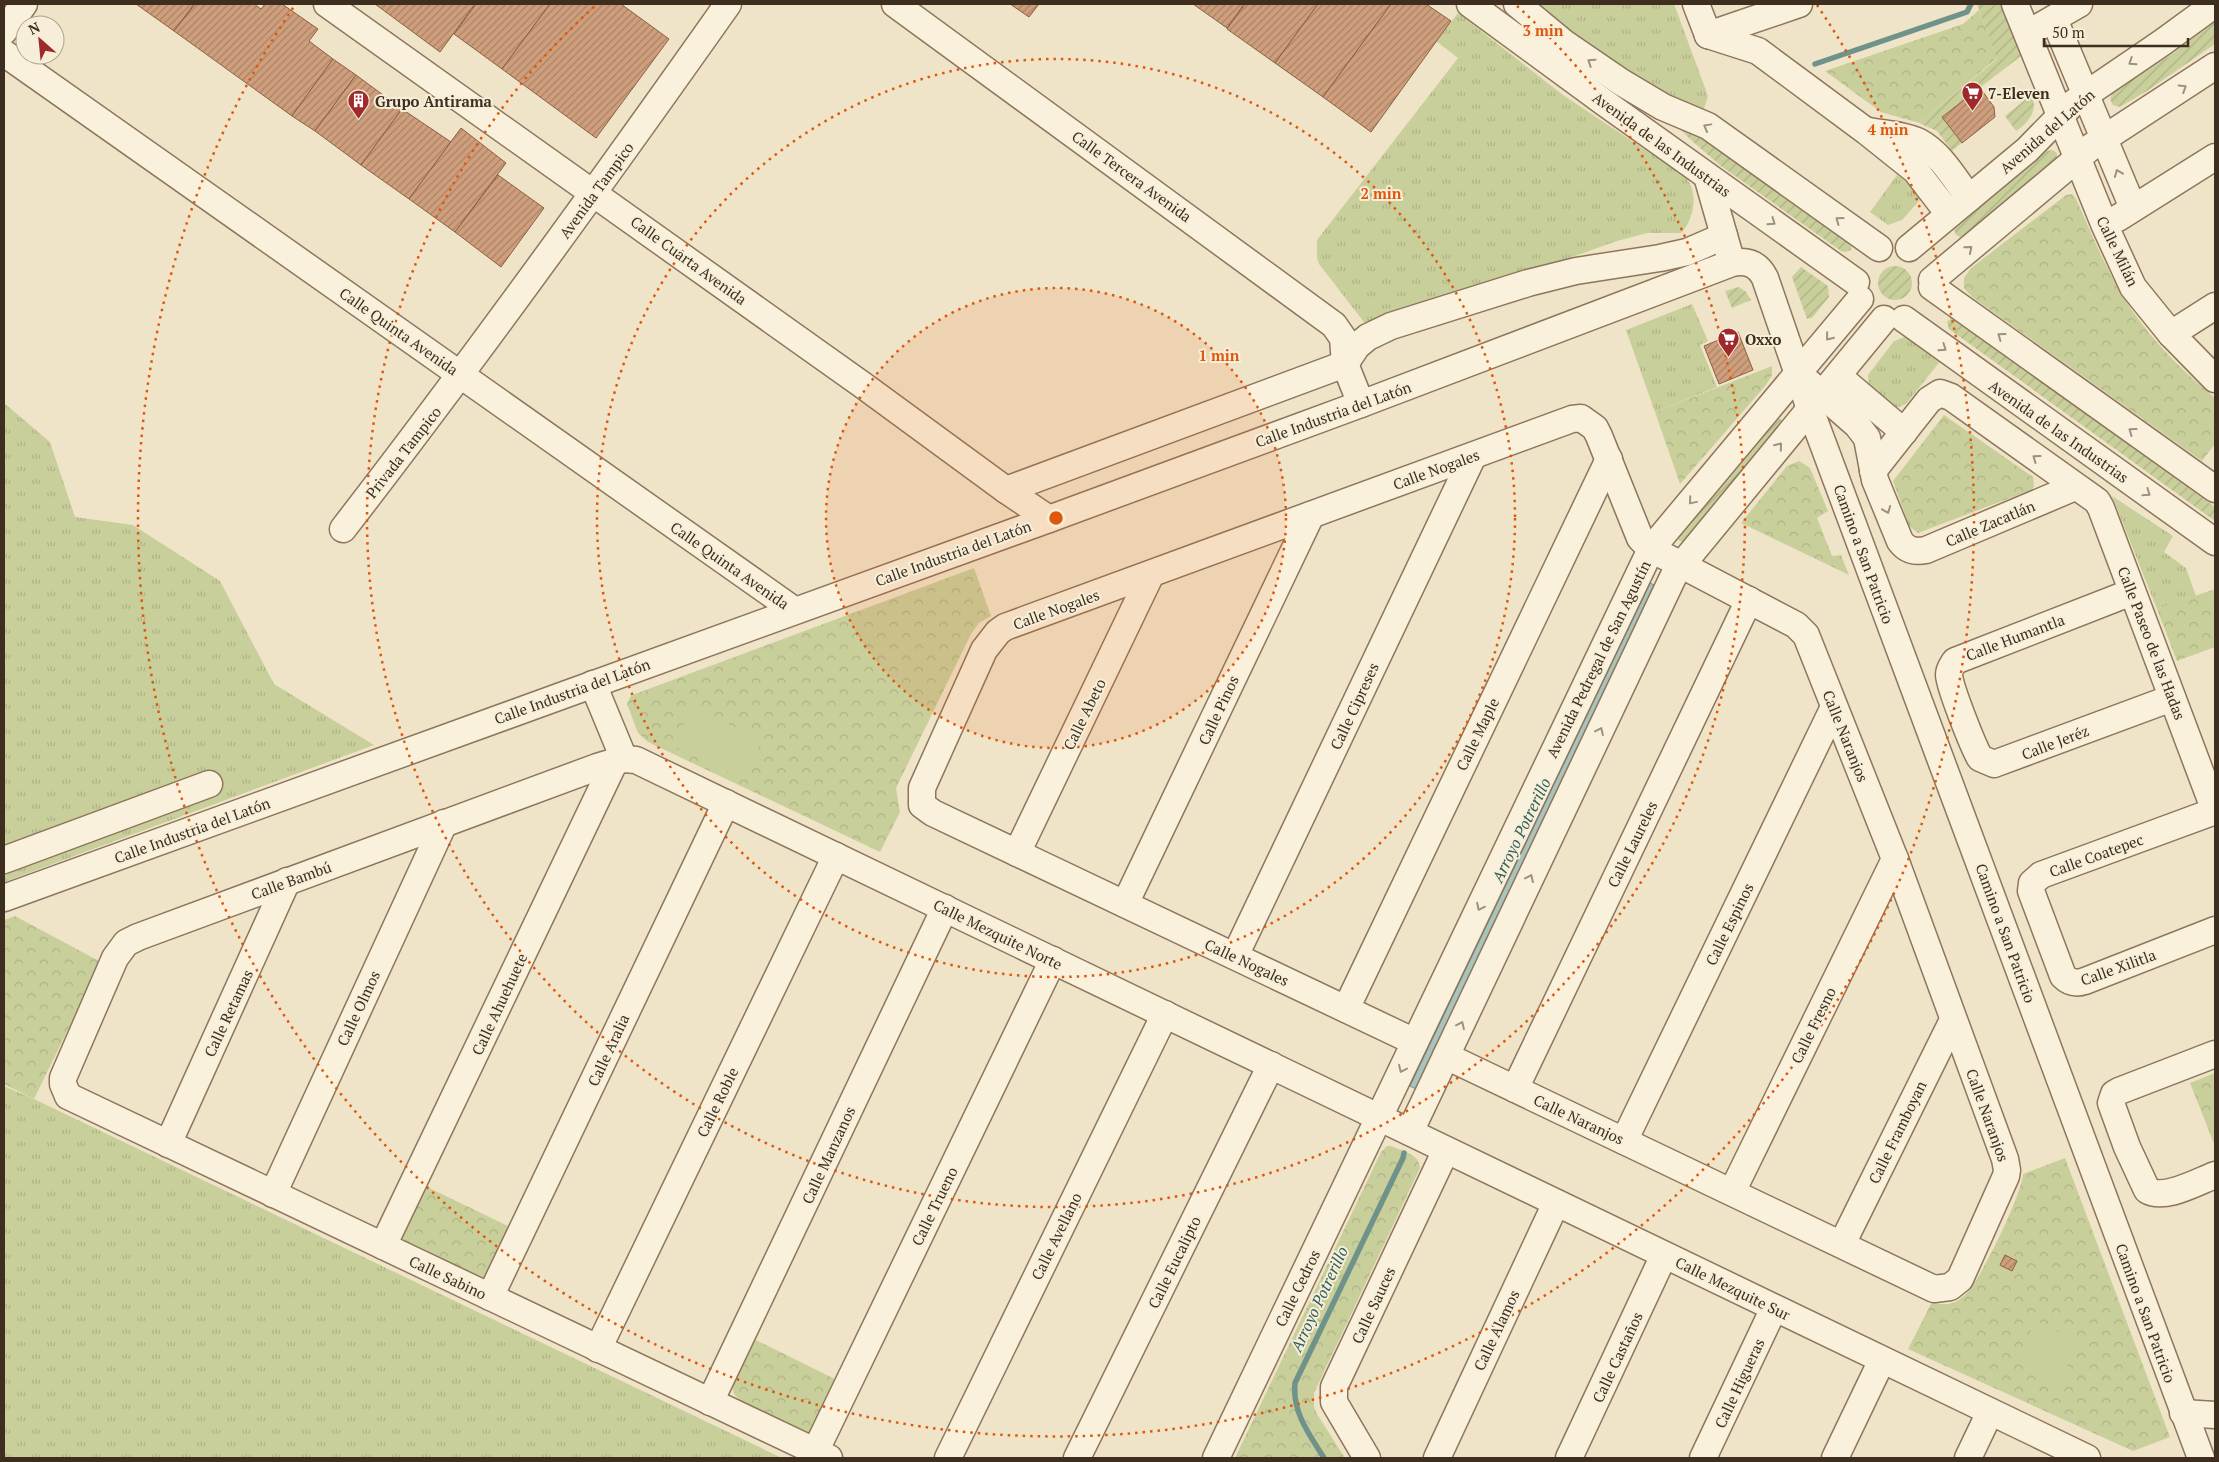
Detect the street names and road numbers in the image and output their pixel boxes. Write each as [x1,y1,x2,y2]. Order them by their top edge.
street label: Avenida del Latón [1995,84,2099,178]
street label: Avenida de las Industrias [1589,87,1735,201]
street label: Calle Tercera Avenida [1068,126,1196,226]
street label: Avenida Tampico [554,138,638,242]
street label: Calle Cuarta Avenida [627,211,751,309]
street label: Calle Milán [2092,212,2144,290]
street label: Calle Quinta Avenida [336,283,463,380]
street label: Avenida de las Industrias [1985,375,2133,487]
street label: Calle Industria del Latón [1252,376,1414,452]
street label: Privada Tampico [361,402,445,502]
street label: Calle Nogales [1390,444,1482,494]
street label: Camino a San Patricio [1829,481,1899,627]
street label: Calle Zacatlán [1942,495,2038,551]
street label: Calle Industria del Latón [872,515,1034,591]
street label: Calle Quinta Avenida [667,517,794,614]
street label: Avenida Pedregal de San Agustín [1541,557,1655,761]
street label: Calle Paseo de las Hadas [2114,564,2190,722]
street label: Calle Nogales [1010,584,1102,634]
street label: Calle Humantla [1963,609,2068,665]
street label: Calle Industria del Latón [491,653,653,729]
street label: Calle Cipreses [1325,659,1383,753]
street label: Calle Pinos [1193,672,1243,748]
street label: Calle Abeto [1058,675,1110,753]
street label: Calle Naranjos [1818,687,1874,785]
street label: Calle Maple [1451,694,1503,774]
street label: Calle Jeréz [2018,720,2092,764]
street label: Calle Industria del Latón [111,792,273,868]
street label: Calle Laureles [1602,797,1662,891]
street label: Calle Coatepec [2046,829,2146,881]
street label: Calle Bambú [248,856,334,904]
street label: Camino a San Patricio [1971,860,2041,1006]
street label: Calle Espinos [1700,879,1758,969]
street label: Calle Mezquite Norte [930,894,1066,974]
street label: Calle Nogales [1202,934,1292,990]
street label: Calle Xilitla [2078,944,2159,990]
street label: Calle Ahuehuete [467,950,531,1058]
street label: Calle Retamas [199,966,257,1060]
street label: Calle Olmos [332,967,384,1049]
street label: Calle Fresno [1786,983,1840,1067]
street label: Calle Aralia [583,1010,634,1089]
street label: Calle Roble [692,1064,742,1140]
street label: Calle Naranjos [1962,1066,2014,1164]
street label: Calle Framboyan [1863,1077,1931,1187]
street label: Calle Naranjos [1531,1089,1627,1149]
street label: Calle Manzanos [797,1103,859,1207]
street label: Calle Trueno [906,1163,962,1249]
street label: Calle Avellano [1026,1189,1086,1283]
street label: Calle Eucalipto [1143,1212,1205,1312]
street label: Camino a San Patricio [2111,1240,2181,1386]
street label: Calle Cedros [1270,1246,1324,1330]
street label: Calle Sabino [406,1250,490,1304]
street label: Calle Mezquite Sur [1672,1252,1794,1325]
street label: Calle Sauces [1347,1263,1399,1347]
street label: Calle Alamos [1469,1286,1523,1374]
street label: Calle Castaños [1587,1308,1647,1406]
street label: Calle Higueras [1709,1335,1769,1431]

